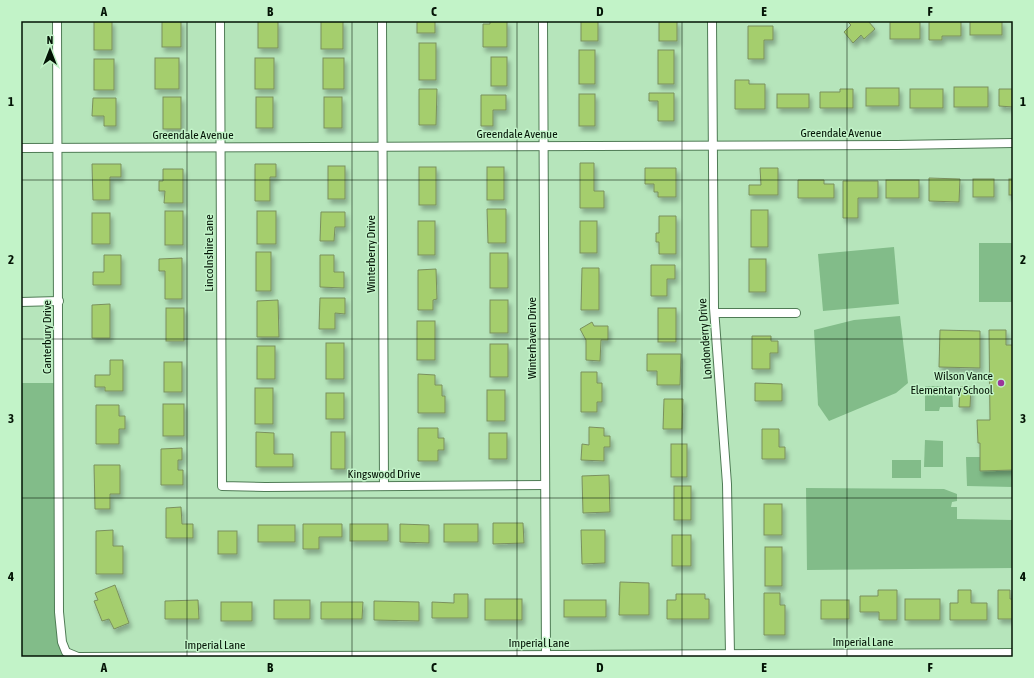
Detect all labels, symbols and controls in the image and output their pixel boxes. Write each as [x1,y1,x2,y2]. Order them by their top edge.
text: A [100,4,108,19]
text: B [267,4,274,19]
text: C [431,4,437,19]
text: D [596,4,604,19]
text: E [761,4,767,19]
text: F [927,4,933,19]
north arrow [30,30,70,70]
text: N [47,34,53,46]
text: 1 [8,94,14,109]
text: 1 [1020,94,1026,109]
street label: Greendale Avenue [800,126,882,140]
street label: Greendale Avenue [476,127,558,141]
street label: Greendale Avenue [152,128,234,142]
street label: Lincolnshire Lane [202,214,216,292]
street label: Winterberry Drive [364,215,378,293]
text: 2 [8,252,14,267]
text: 2 [1020,252,1026,267]
street label: Winterhaven Drive [525,297,539,379]
street label: Londonderry Drive [695,298,715,380]
street label: Canterbury Drive [40,300,54,374]
place label: Wilson Vance Elementary School [911,369,994,397]
marker: Wilson Vance Elementary School [996,378,1006,388]
text: 3 [8,411,14,426]
text: 3 [1020,411,1026,426]
street label: Kingswood Drive [348,467,420,481]
text: 4 [7,569,14,584]
text: 4 [1019,569,1026,584]
street label: Imperial Lane [832,635,894,649]
street label: Imperial Lane [508,636,570,650]
street label: Imperial Lane [184,638,246,652]
text: A [100,660,108,675]
text: B [267,660,274,675]
text: C [431,660,437,675]
text: D [596,660,604,675]
text: E [761,660,767,675]
text: F [927,660,933,675]

